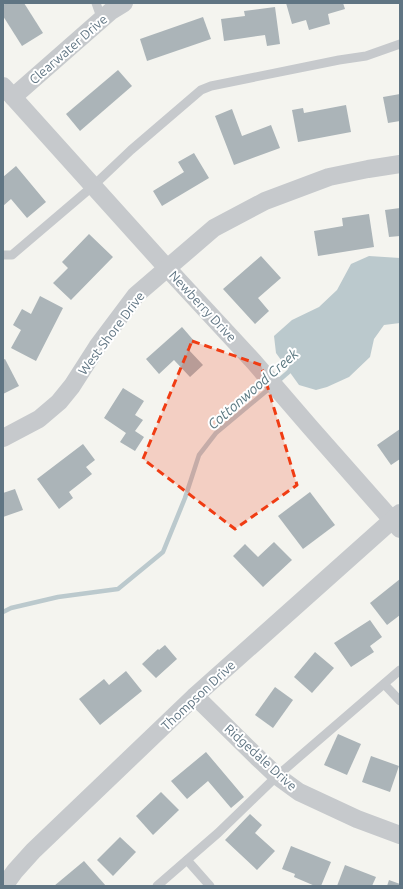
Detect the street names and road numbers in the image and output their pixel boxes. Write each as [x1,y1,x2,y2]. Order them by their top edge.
street label: Clearwater Drive [26,12,110,86]
street label: Newberry Drive [167,268,239,344]
street label: West Shore Drive [75,289,147,377]
street label: Thompson Drive [158,657,238,733]
street label: Ridgedale Drive [222,721,300,793]

